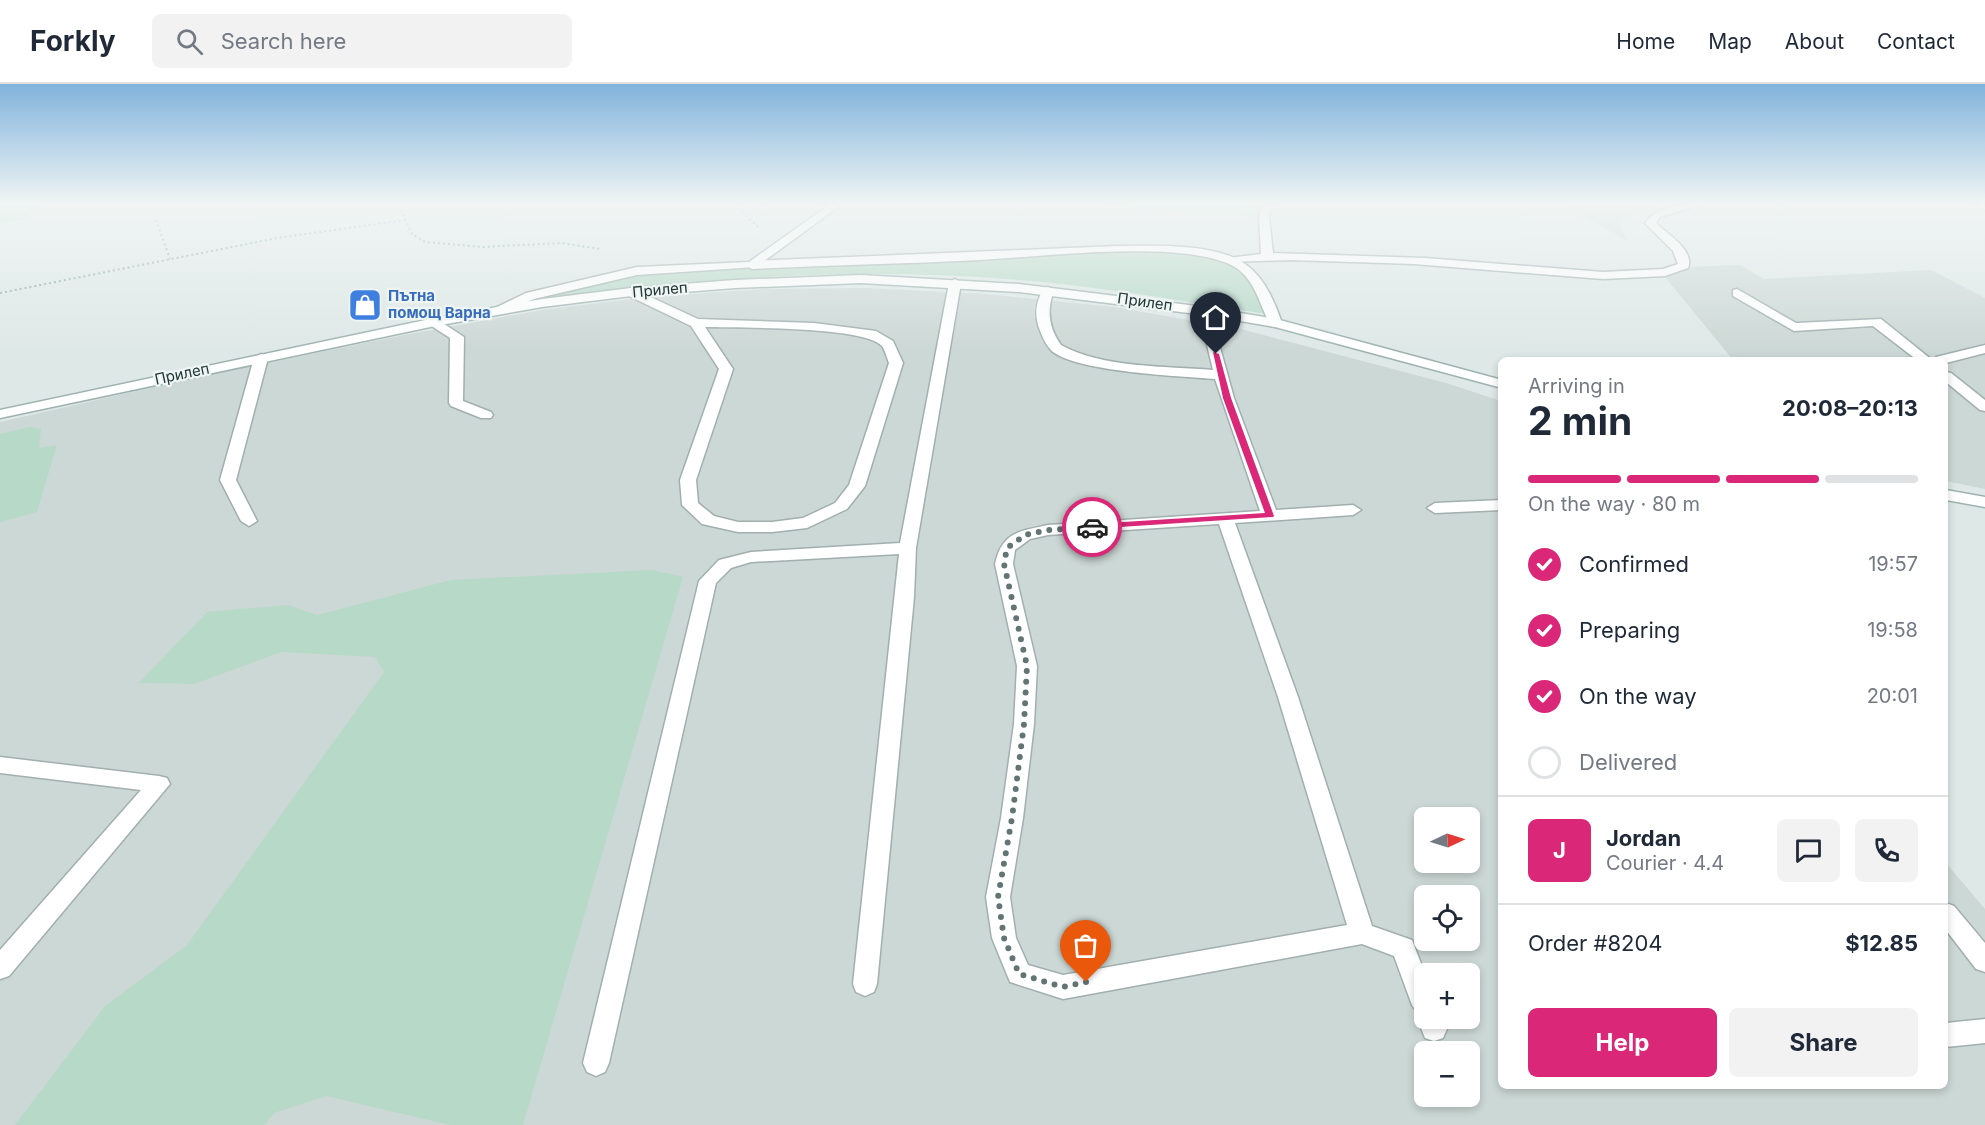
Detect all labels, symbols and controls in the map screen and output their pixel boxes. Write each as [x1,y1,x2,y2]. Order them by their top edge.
search box [152,14,572,68]
text: Forkly [30,24,116,58]
icon: search [173,25,206,58]
text: Search here [221,28,346,54]
text: Home [1616,29,1675,54]
text: Map [1708,29,1752,54]
text: About [1785,29,1844,54]
text: Contact [1877,29,1955,54]
street label: Прилеп [632,278,688,301]
place label: Пътна помощ Варна [388,286,491,322]
shop icon: Пътна помощ Варна [347,287,383,323]
street label: Прилеп [1116,288,1174,315]
pin [1190,292,1241,354]
icon: home [1199,301,1232,334]
street label: Прилеп [153,358,211,389]
text: Arriving in [1528,374,1625,398]
text: 20:08–20:13 [1782,395,1918,421]
text: 2 min [1528,397,1632,444]
text: On the way · 80 m [1528,492,1700,516]
courier [1062,497,1122,557]
icon: car [1076,511,1109,544]
icon: check [1528,548,1561,581]
text: Confirmed [1579,551,1689,577]
text: 19:57 [1868,552,1918,576]
icon: check [1528,614,1561,647]
text: Preparing [1579,617,1680,643]
text: 19:58 [1867,618,1918,642]
icon: check [1528,680,1561,713]
text: On the way [1579,683,1697,709]
text: 20:01 [1867,684,1918,708]
text: Delivered [1579,749,1677,775]
north arrow [1414,807,1480,873]
map controls [1414,807,1480,1107]
button: chat [1777,819,1840,882]
button: phone [1855,819,1918,882]
text: Jordan [1606,825,1681,851]
text: J [1553,837,1566,863]
text: Courier · 4.4 [1606,851,1724,875]
button: locate [1414,885,1480,951]
pin [1060,920,1111,982]
icon: bag [1069,929,1102,962]
text: Order #8204 [1528,930,1663,956]
text: $12.85 [1845,930,1918,956]
button: + [1414,963,1480,1029]
button: Help [1528,1008,1717,1077]
button: Share [1729,1008,1918,1077]
button: − [1414,1041,1480,1107]

